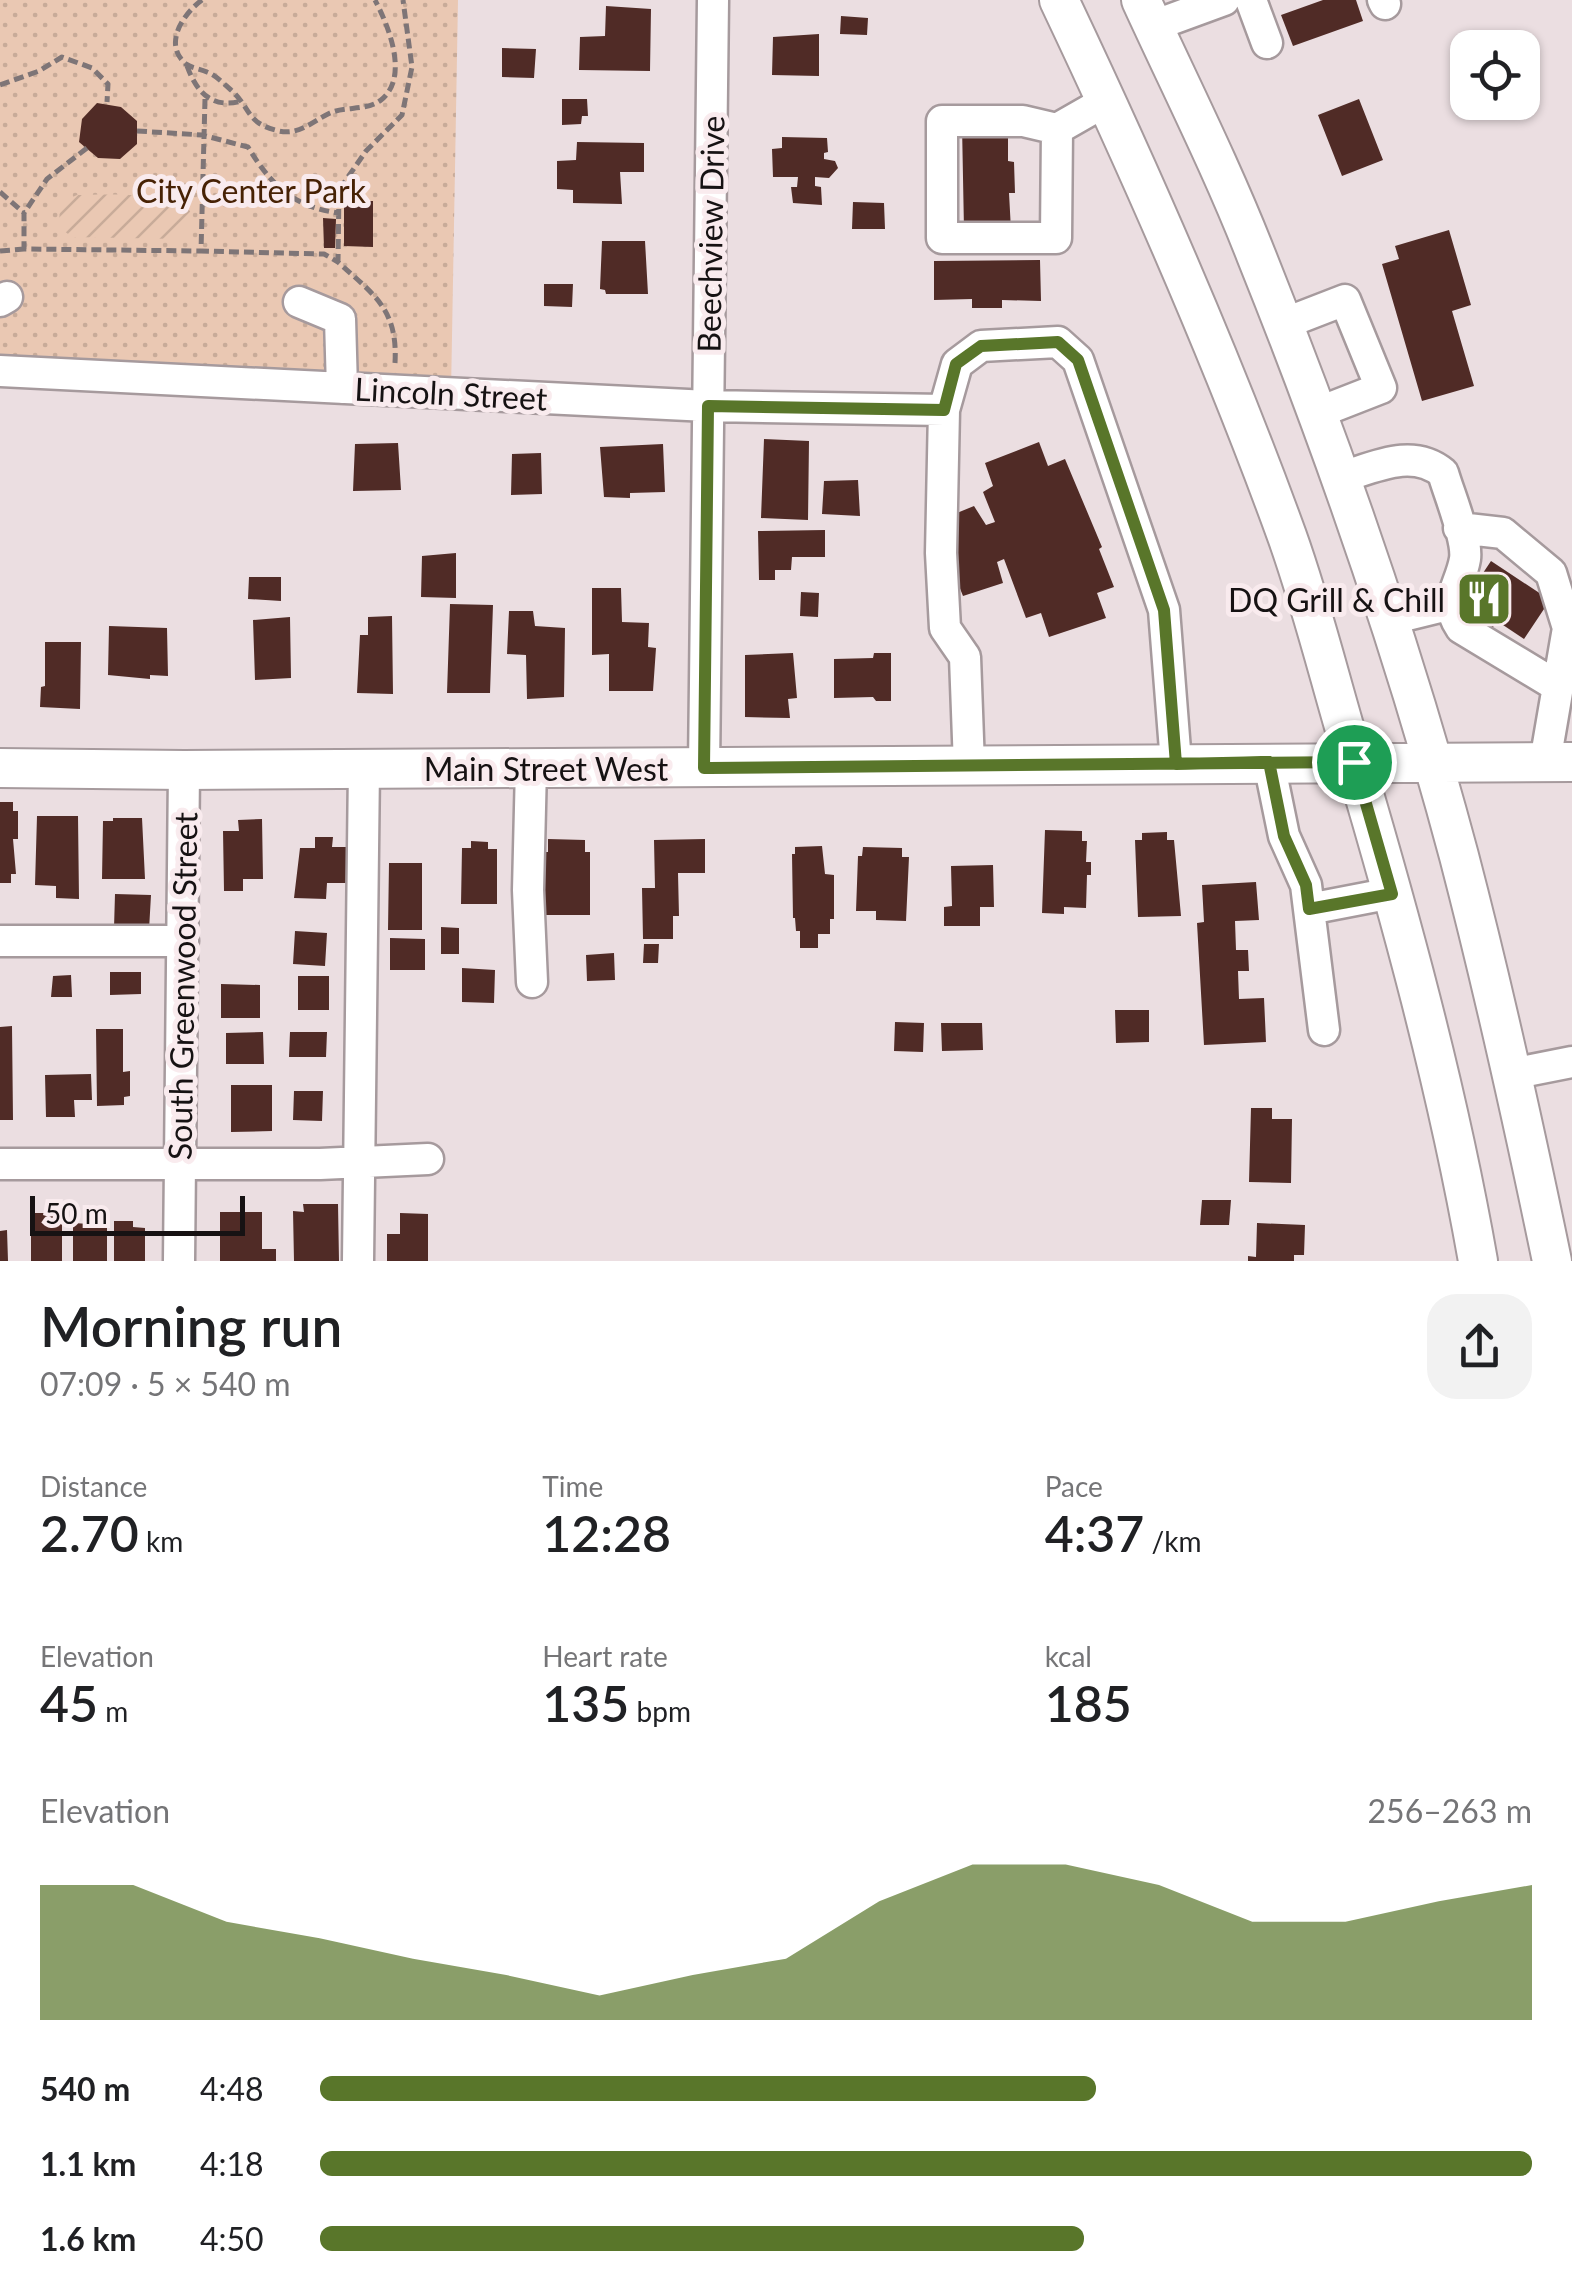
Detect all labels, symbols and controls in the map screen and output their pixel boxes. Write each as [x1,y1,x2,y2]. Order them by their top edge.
map controls [1450,30,1540,120]
button: locate [1450,30,1540,120]
street label: Beechview Drive [688,115,732,353]
park label: City Center Park [136,171,367,210]
street label: Lincoln Street [354,368,549,418]
restaurant icon: DQ Grill & Chill [1454,569,1514,629]
place label: DQ Grill & Chill [1228,580,1445,619]
pin [1312,720,1397,805]
icon: arrive [1327,735,1382,790]
street label: Main Street West [424,749,669,788]
street label: South Greenwood Street [159,811,205,1160]
scale bar [30,1191,245,1236]
text: 50 m [45,1196,108,1230]
text: Morning run [40,1293,342,1359]
button: share [1427,1294,1532,1399]
text: 07:09 · 5 × 540 m [40,1364,291,1403]
text: Distance [40,1469,147,1503]
text: Time [542,1469,603,1503]
text: Pace [1045,1469,1103,1503]
text: 2.70 [40,1503,139,1563]
text: 12:28 [542,1503,671,1563]
text: 4:37 [1045,1503,1144,1563]
text: km [139,1524,183,1558]
text: /km [1144,1524,1201,1558]
text: Elevation [40,1639,154,1673]
text: Heart rate [542,1639,668,1673]
text: kcal [1045,1639,1092,1673]
text: 45 [40,1673,98,1733]
text: 135 [542,1673,629,1733]
text: 185 [1045,1673,1132,1733]
text: m [98,1694,128,1728]
text: bpm [629,1694,691,1728]
text: Elevation [40,1791,170,1830]
text: 256–263 m [1368,1791,1532,1830]
text: 540 m [40,2069,130,2108]
text: 4:48 [200,2069,264,2108]
text: 1.1 km [40,2144,136,2183]
text: 4:18 [200,2144,264,2183]
text: 1.6 km [40,2219,136,2258]
text: 4:50 [200,2219,264,2258]

